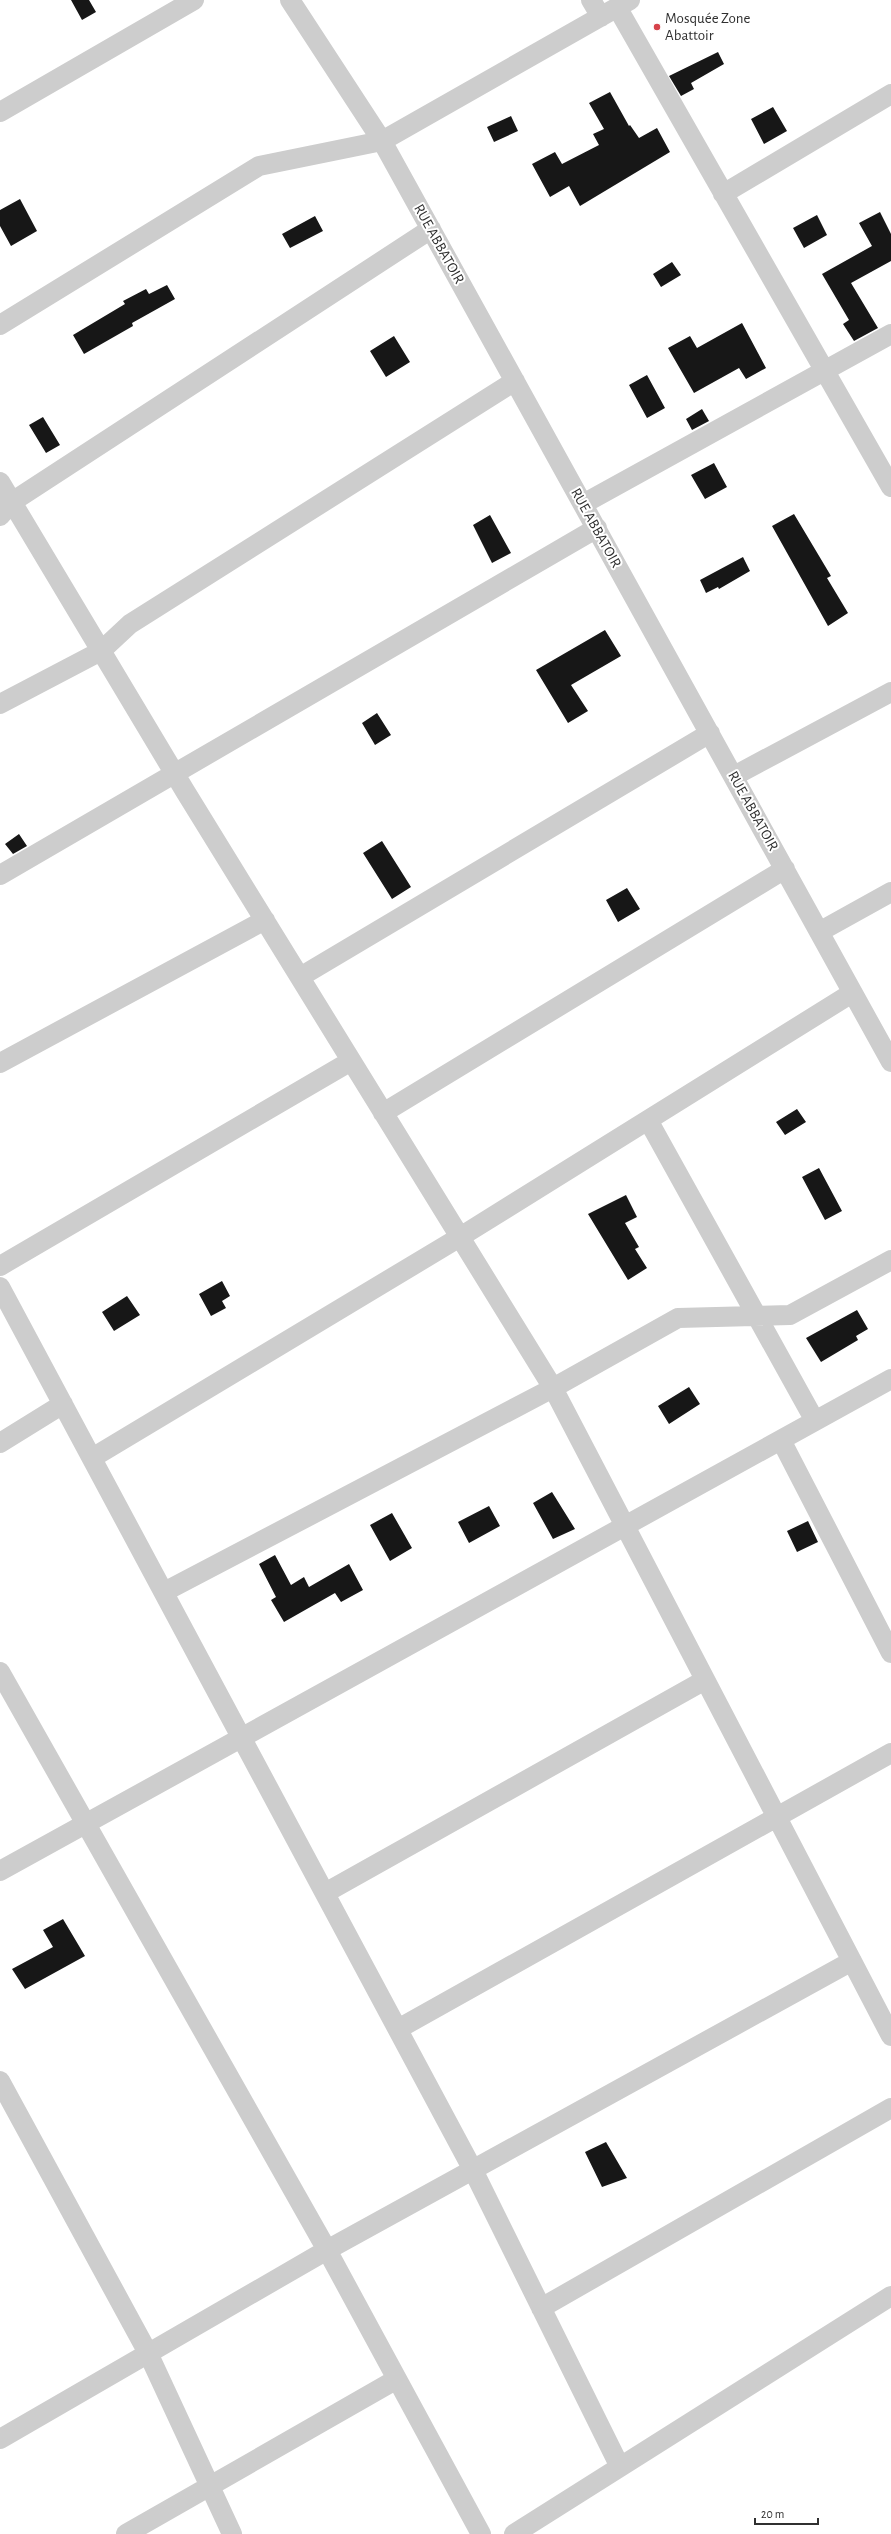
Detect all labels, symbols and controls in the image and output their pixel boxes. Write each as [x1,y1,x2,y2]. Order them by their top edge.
place label: Mosquée Zone Abattoir [665,11,751,43]
marker: Mosquée Zone Abattoir [652,22,662,32]
street label: RUE ABBATOIR [411,202,467,286]
street label: RUE ABBATOIR [568,486,624,570]
street label: RUE ABBATOIR [725,769,781,853]
scale bar [755,2500,818,2526]
text: 20 m [761,2508,784,2520]

